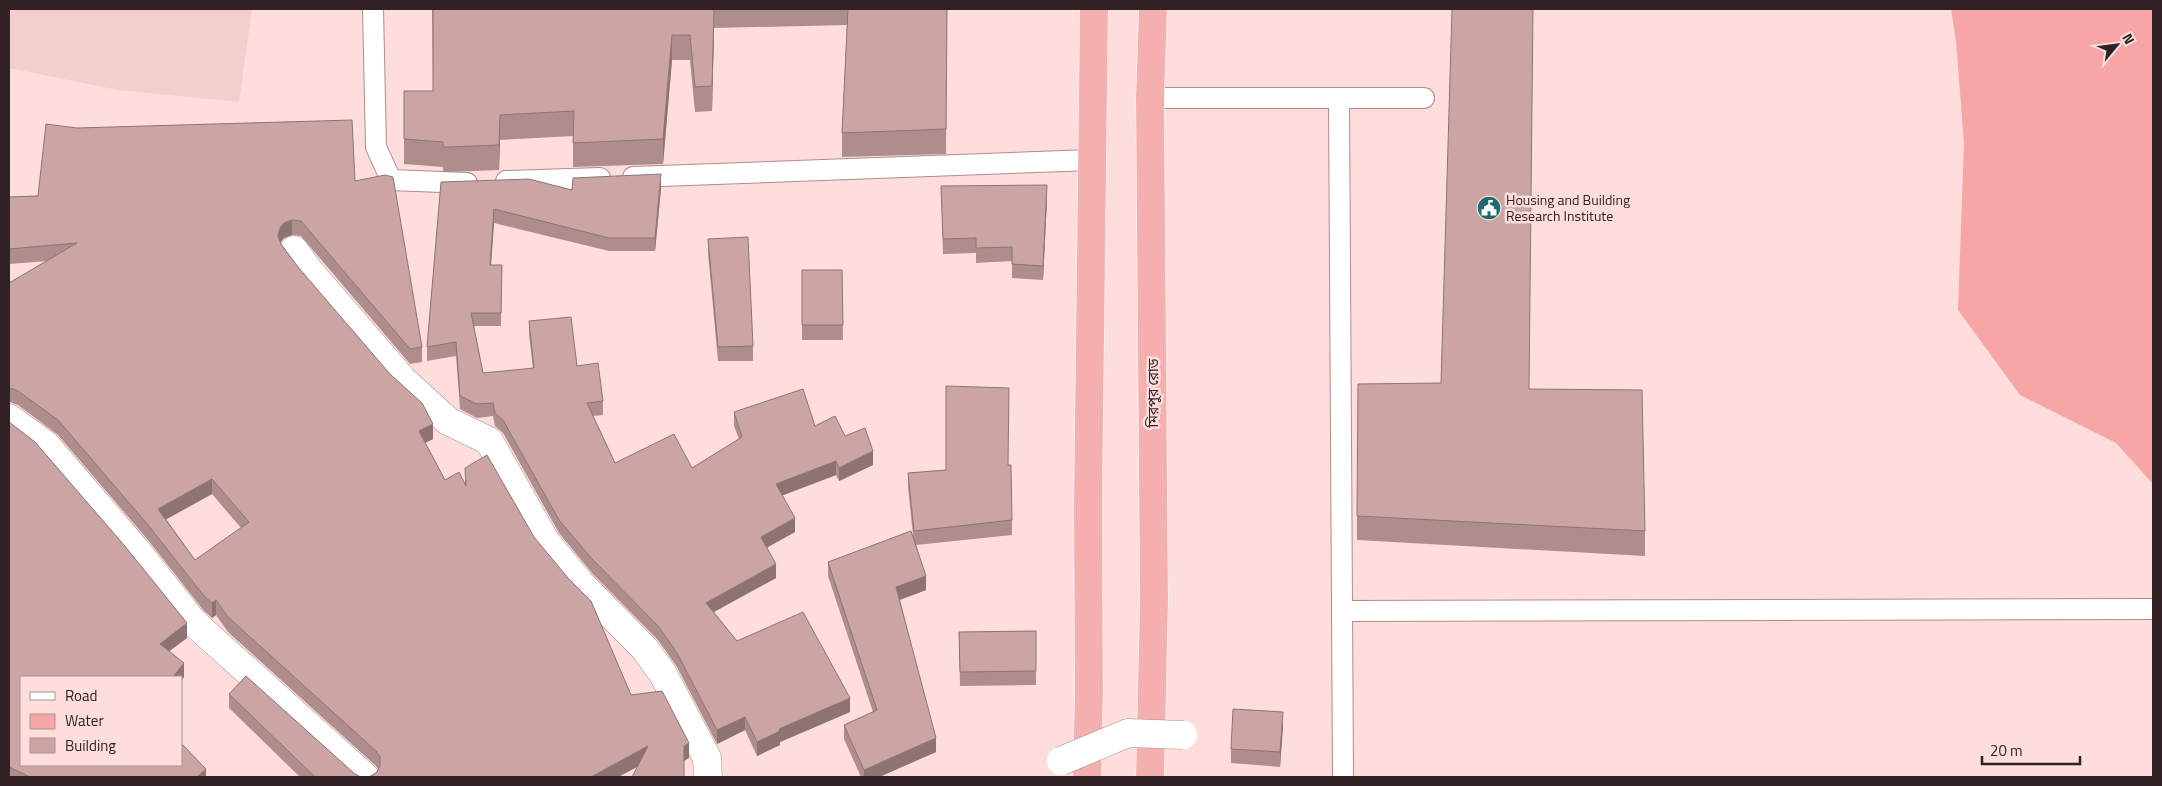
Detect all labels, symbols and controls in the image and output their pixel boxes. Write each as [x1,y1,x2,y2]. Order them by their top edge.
north arrow [2092,20,2142,70]
text: N [2117,29,2140,48]
place label: Housing and Building Research Institute [1506,189,1630,226]
public building icon: Housing and Building Research Institute [1476,195,1502,221]
street label: মিরপুর রোড [1142,357,1163,429]
legend [20,676,182,766]
text: Road [65,684,97,707]
text: Water [65,709,104,732]
text: Building [65,734,116,757]
scale bar [1982,734,2080,766]
text: 20 m [1990,739,2023,762]

